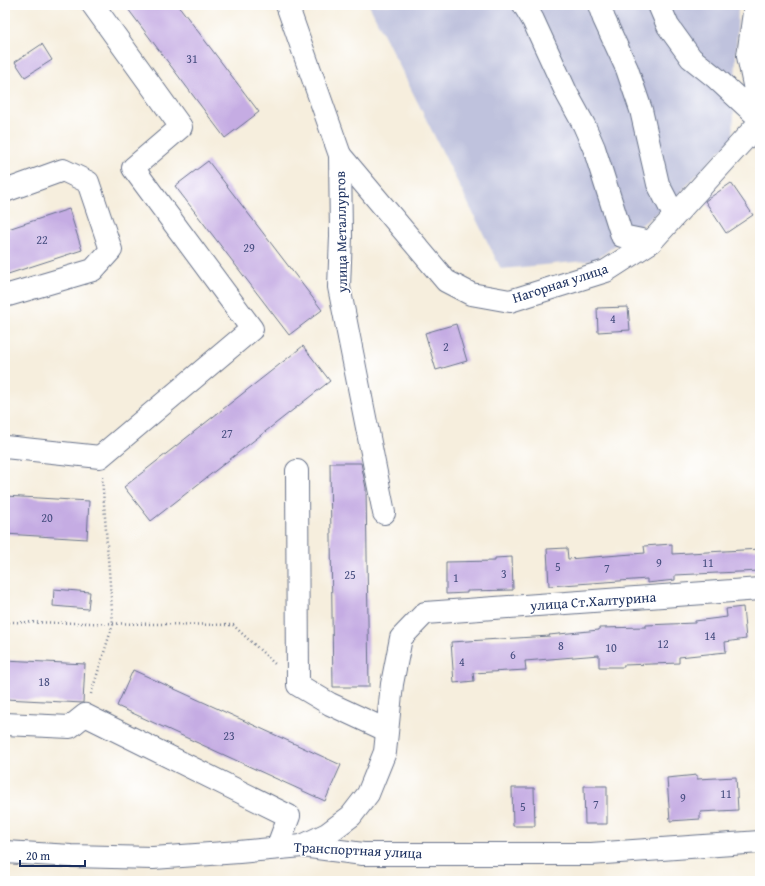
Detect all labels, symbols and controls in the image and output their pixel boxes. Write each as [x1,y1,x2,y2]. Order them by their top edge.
house number: 31 [186,50,198,67]
street label: улица Металлургов [330,171,352,294]
house number: 22 [36,231,48,248]
house number: 29 [243,239,255,256]
street label: Нагорная улица [510,258,611,308]
house number: 4 [610,310,616,327]
house number: 2 [443,338,449,355]
house number: 27 [221,425,233,442]
house number: 20 [41,509,53,526]
house number: 9 [656,554,662,571]
house number: 11 [702,554,714,571]
house number: 5 [555,558,561,575]
house number: 7 [604,560,610,577]
house number: 3 [501,565,507,582]
house number: 25 [344,566,356,583]
house number: 1 [453,569,459,586]
street label: улица Ст.Халтурина [528,587,657,615]
house number: 14 [704,627,716,644]
house number: 12 [657,635,669,652]
house number: 8 [558,637,564,654]
house number: 10 [605,639,617,656]
house number: 6 [510,646,516,663]
house number: 4 [459,653,465,670]
house number: 18 [38,673,50,690]
house number: 23 [223,727,235,744]
house number: 11 [720,785,732,802]
house number: 9 [680,789,686,806]
house number: 7 [593,796,599,813]
house number: 5 [520,798,526,815]
street label: Транспортная улица [293,837,423,863]
scale bar [20,842,85,868]
text: 20 m [26,847,50,864]

